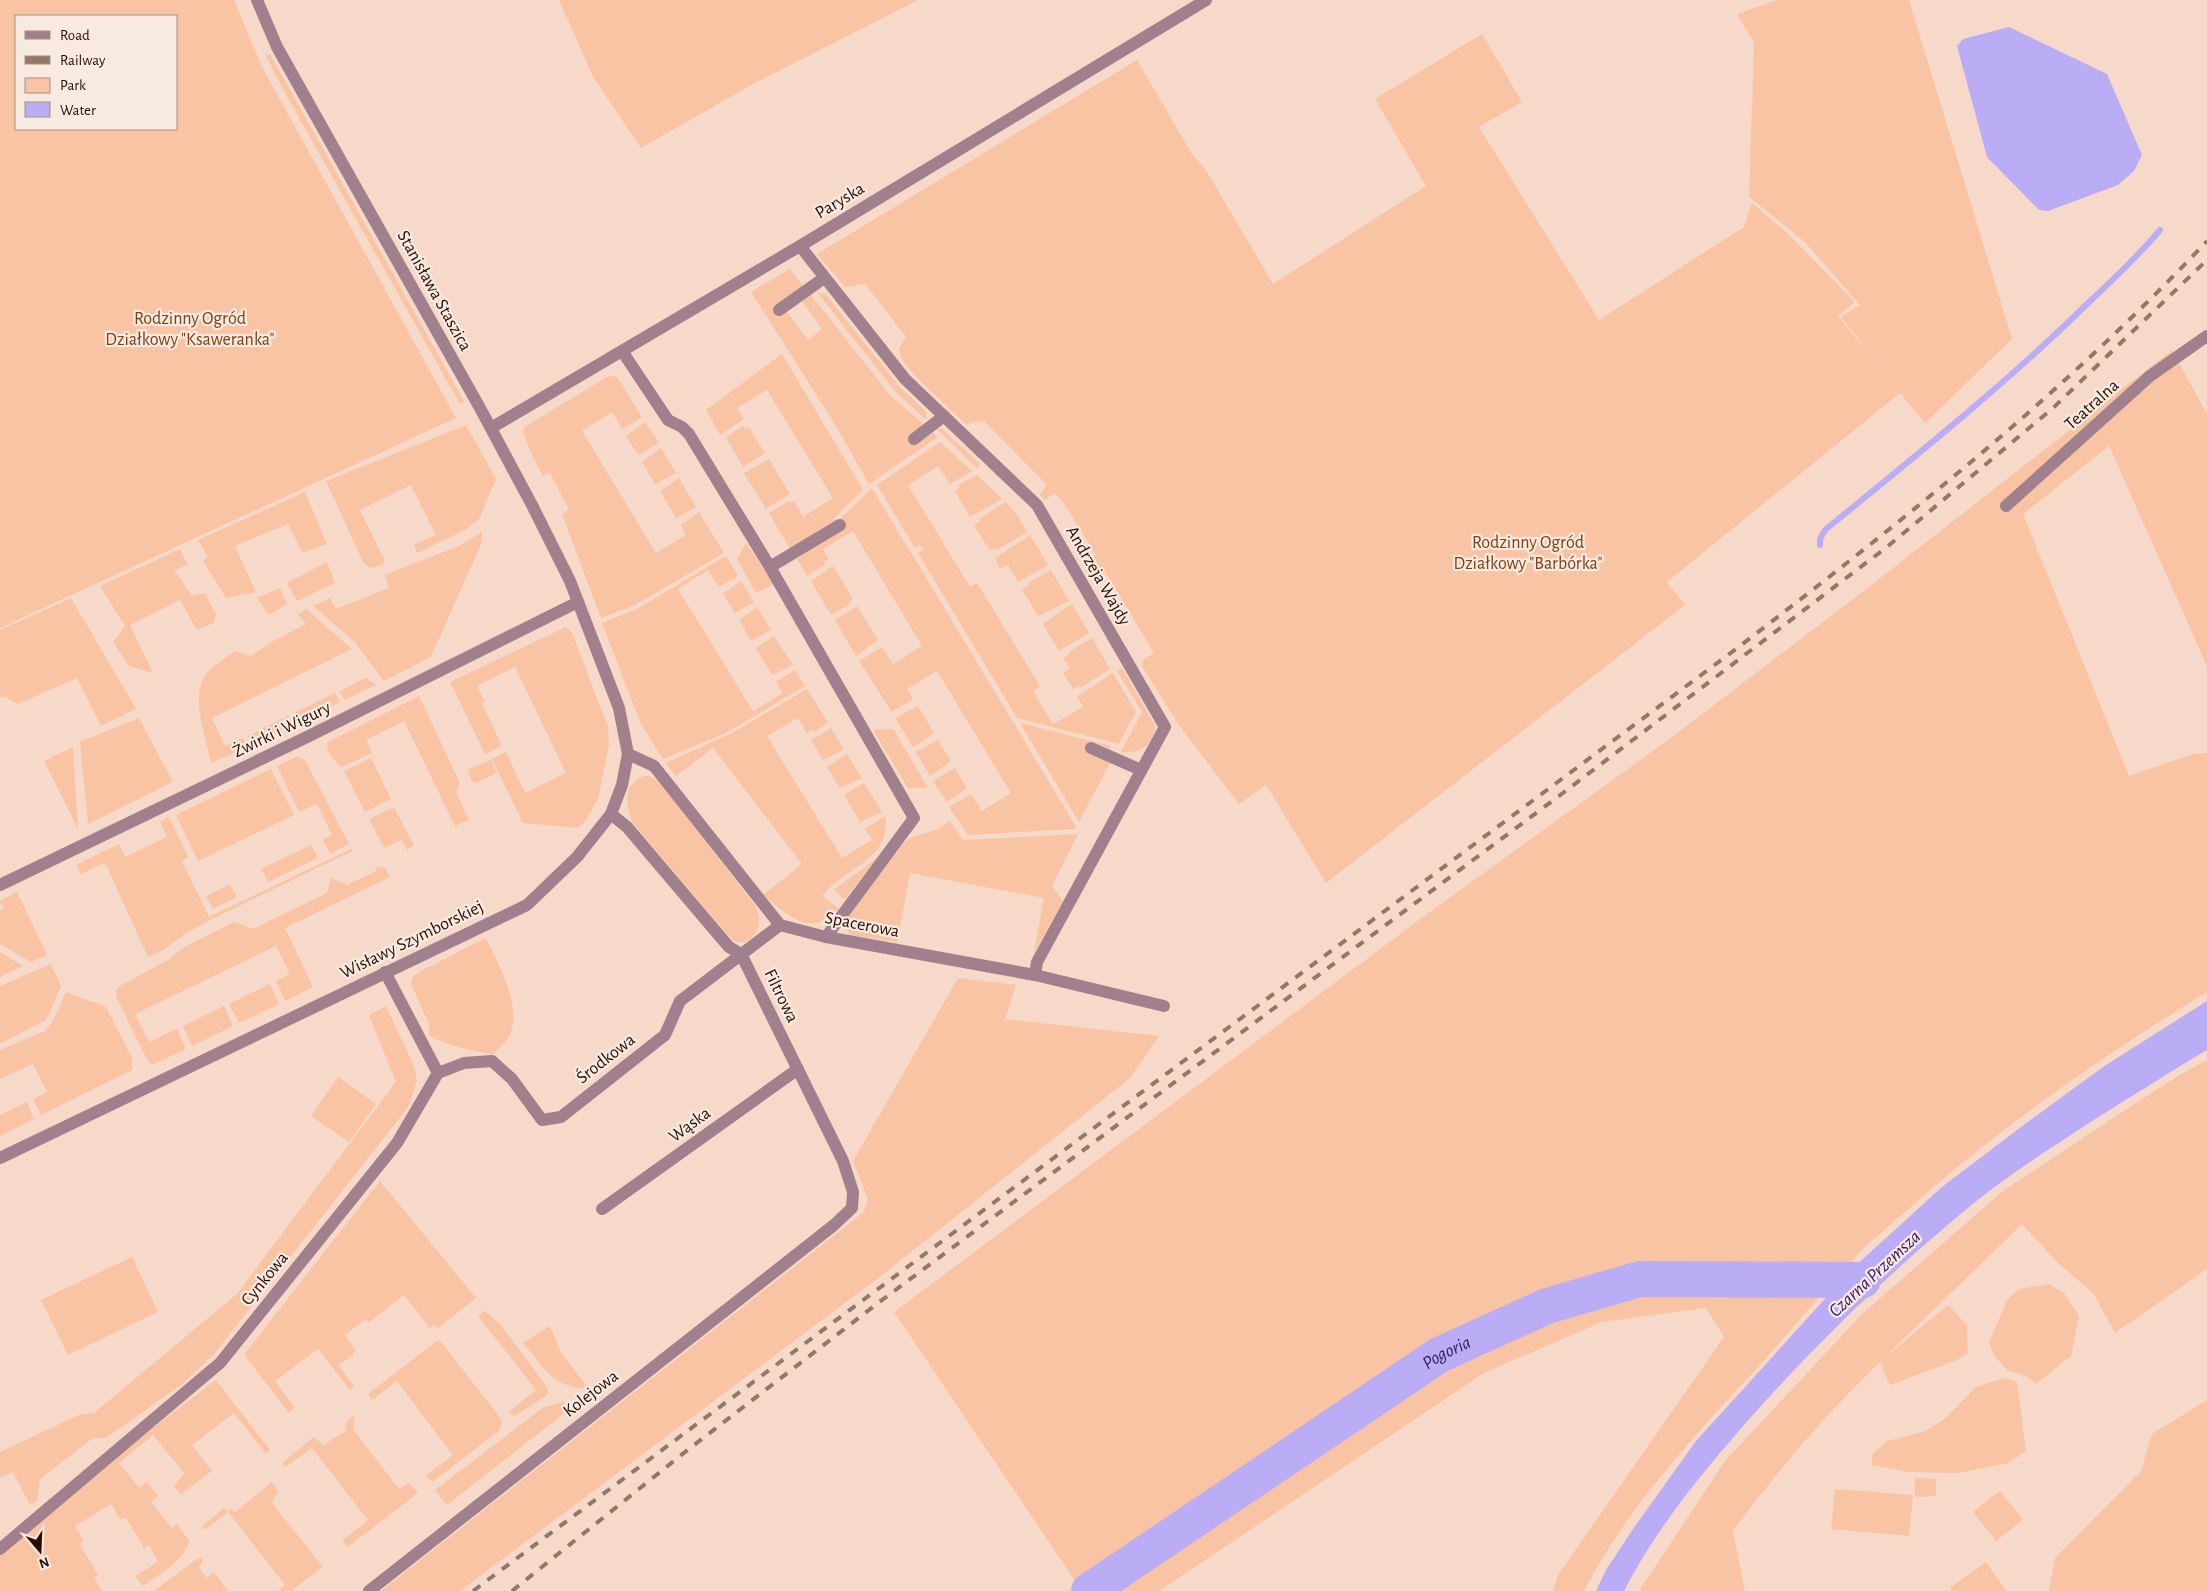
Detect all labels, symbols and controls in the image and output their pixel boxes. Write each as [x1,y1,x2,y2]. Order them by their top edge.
legend [15,15,178,130]
text: Road [60,28,90,43]
text: Railway [60,53,106,68]
text: Park [60,78,86,93]
text: Water [60,103,96,118]
street label: Paryska [812,179,868,223]
street label: Stanisława Staszica [393,228,475,354]
park label: Rodzinny Ogród Działkowy "Ksaweranka" [105,310,275,349]
street label: Teatralna [2061,376,2123,434]
street label: Andrzeja Wajdy [1062,523,1134,629]
park label: Rodzinny Ogród Działkowy "Barbórka" [1454,534,1602,573]
street label: Żwirki i Wigury [229,697,334,761]
street label: Wisławy Szymborskiej [338,898,486,982]
street label: Spacerowa [823,909,901,941]
street label: Filtrowa [760,966,802,1026]
street label: Środkowa [571,1028,639,1087]
street label: Wąska [666,1104,714,1146]
water label: Czarna Przemsza [1826,1227,1924,1321]
street label: Cynkowa [238,1249,292,1309]
water label: Pogoria [1419,1332,1473,1373]
street label: Kolejowa [560,1367,622,1421]
north arrow [15,1526,65,1576]
text: N [37,1554,51,1571]

